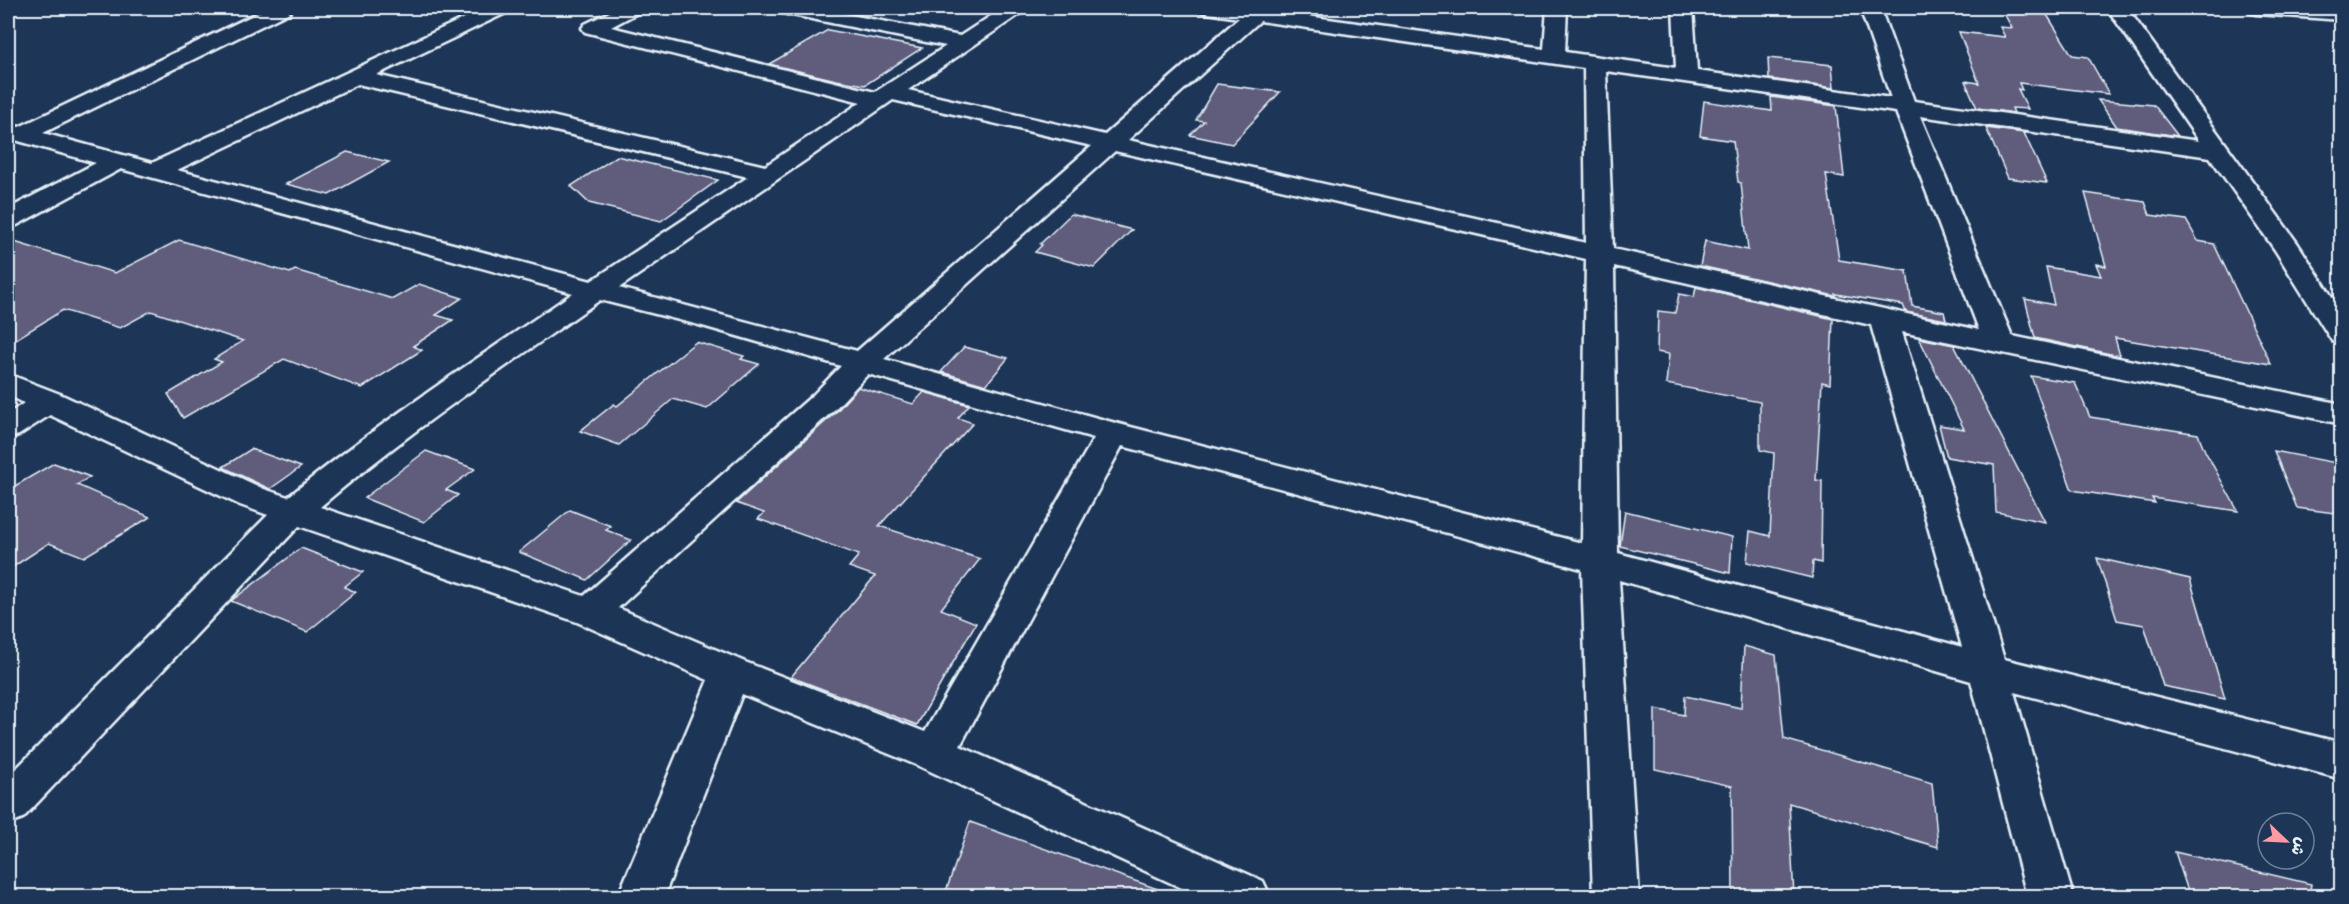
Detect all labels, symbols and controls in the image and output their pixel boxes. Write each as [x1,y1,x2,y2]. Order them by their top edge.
north arrow [2256,811,2316,871]
text: ش [2286,834,2312,858]

